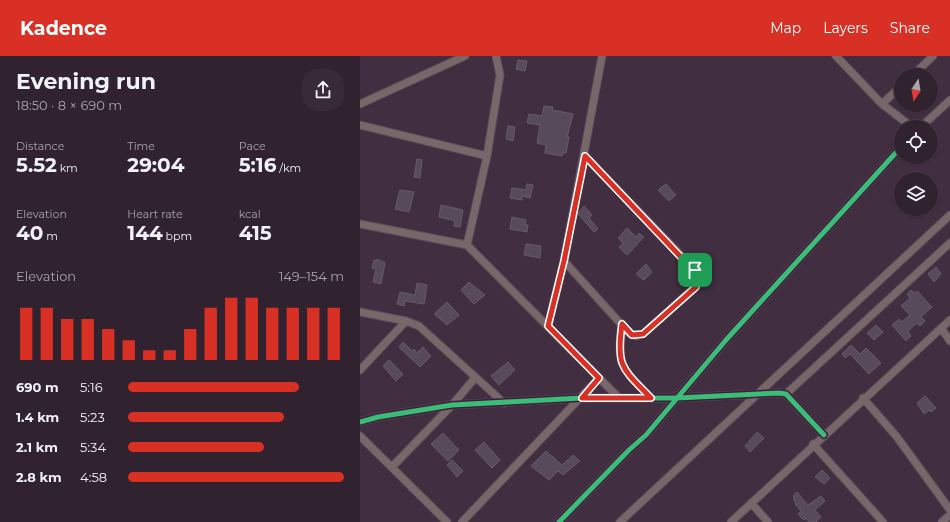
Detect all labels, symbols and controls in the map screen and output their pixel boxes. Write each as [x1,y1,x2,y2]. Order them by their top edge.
text: Kadence [20,17,107,40]
text: Map [770,19,801,37]
text: Layers [823,19,868,37]
text: Share [890,19,930,37]
text: Evening run [16,68,156,95]
north arrow [894,68,938,112]
map controls [894,68,938,216]
button: share [302,69,344,111]
text: 18:50 · 8 × 690 m [16,97,122,113]
button: locate [894,120,938,164]
text: Distance [16,139,64,153]
text: Time [127,139,155,153]
text: Pace [239,139,266,153]
text: 5.52 [16,153,57,177]
text: 29:04 [127,153,184,177]
text: 5:16 [239,153,276,177]
text: km [57,161,78,175]
text: /km [276,161,301,175]
button: layers [894,172,938,216]
text: Elevation [16,207,67,221]
text: Heart rate [127,207,183,221]
text: kcal [239,207,261,221]
text: 40 [16,221,43,245]
text: 144 [127,221,163,245]
text: 415 [239,221,272,245]
text: m [43,229,58,243]
text: bpm [163,229,192,243]
pin [678,253,712,287]
icon: arrive [684,259,706,281]
text: Elevation [16,268,76,284]
text: 149–154 m [279,268,344,284]
text: 690 m [16,379,59,395]
text: 5:16 [80,379,103,395]
text: 1.4 km [16,409,59,425]
text: 5:23 [80,409,105,425]
text: 2.1 km [16,439,58,455]
text: 5:34 [80,439,106,455]
text: 2.8 km [16,469,62,485]
text: 4:58 [80,469,107,485]

